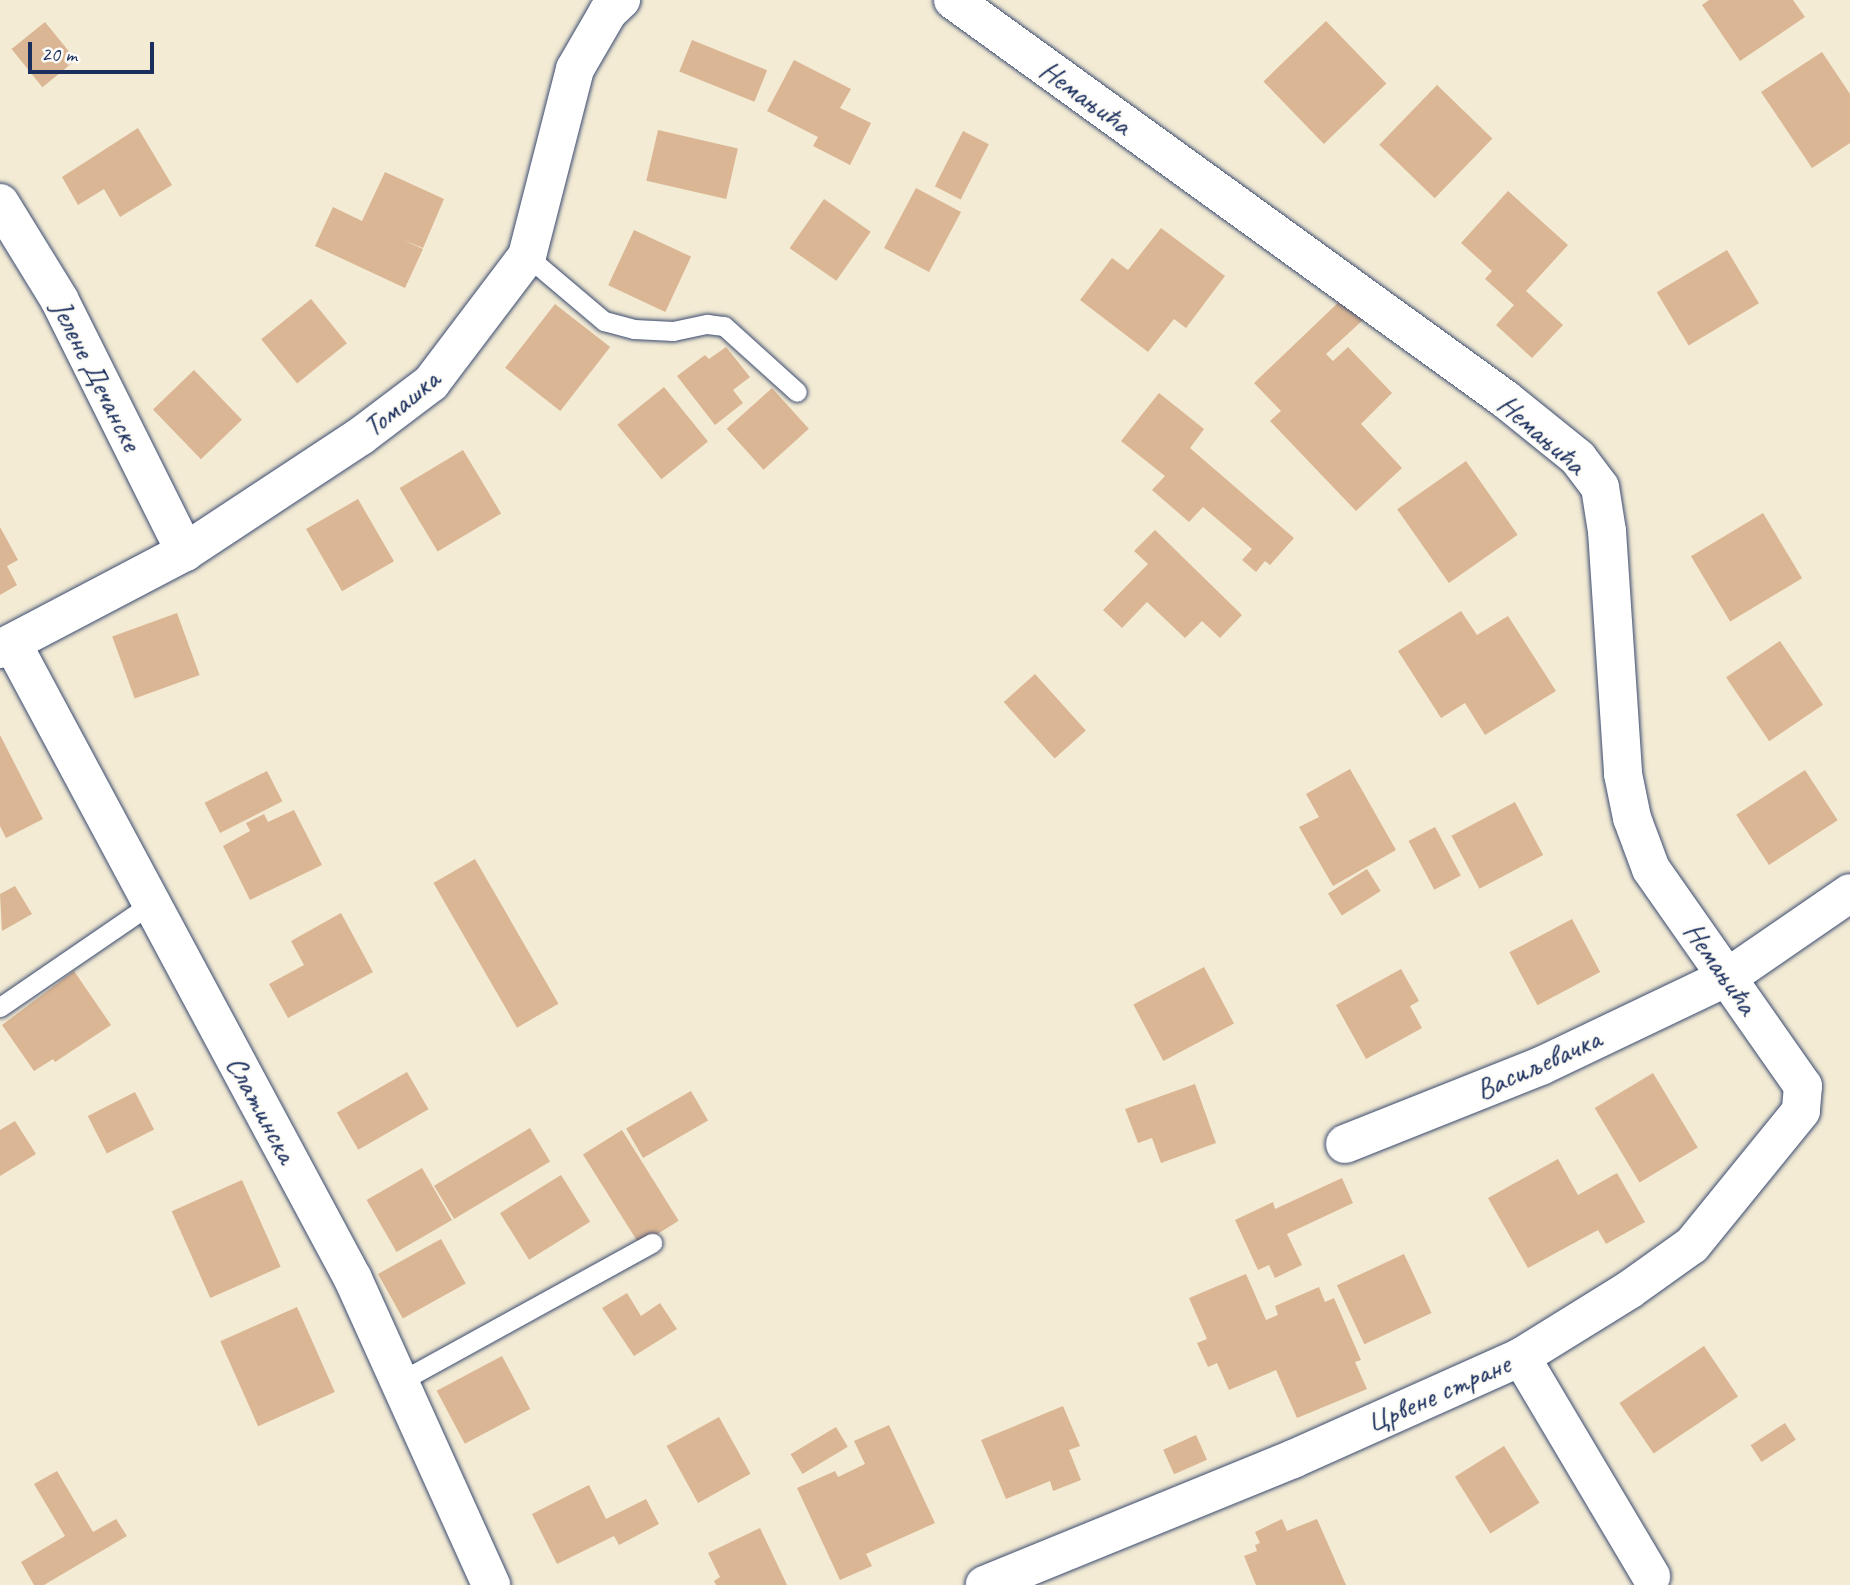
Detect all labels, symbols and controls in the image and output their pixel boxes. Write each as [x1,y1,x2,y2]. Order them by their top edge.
scale bar [32,28,158,72]
text: 20 m [41,41,77,67]
street label: Немањића [1033,51,1139,143]
street label: Јелене Дечанске [43,293,151,457]
street label: Томашка [355,361,447,445]
street label: Немањића [1490,386,1594,482]
street label: Немањића [1676,914,1766,1022]
street label: Васиљевачка [1470,1020,1606,1108]
street label: Слатинска [219,1049,305,1169]
street label: Црвене стране [1360,1345,1516,1441]

